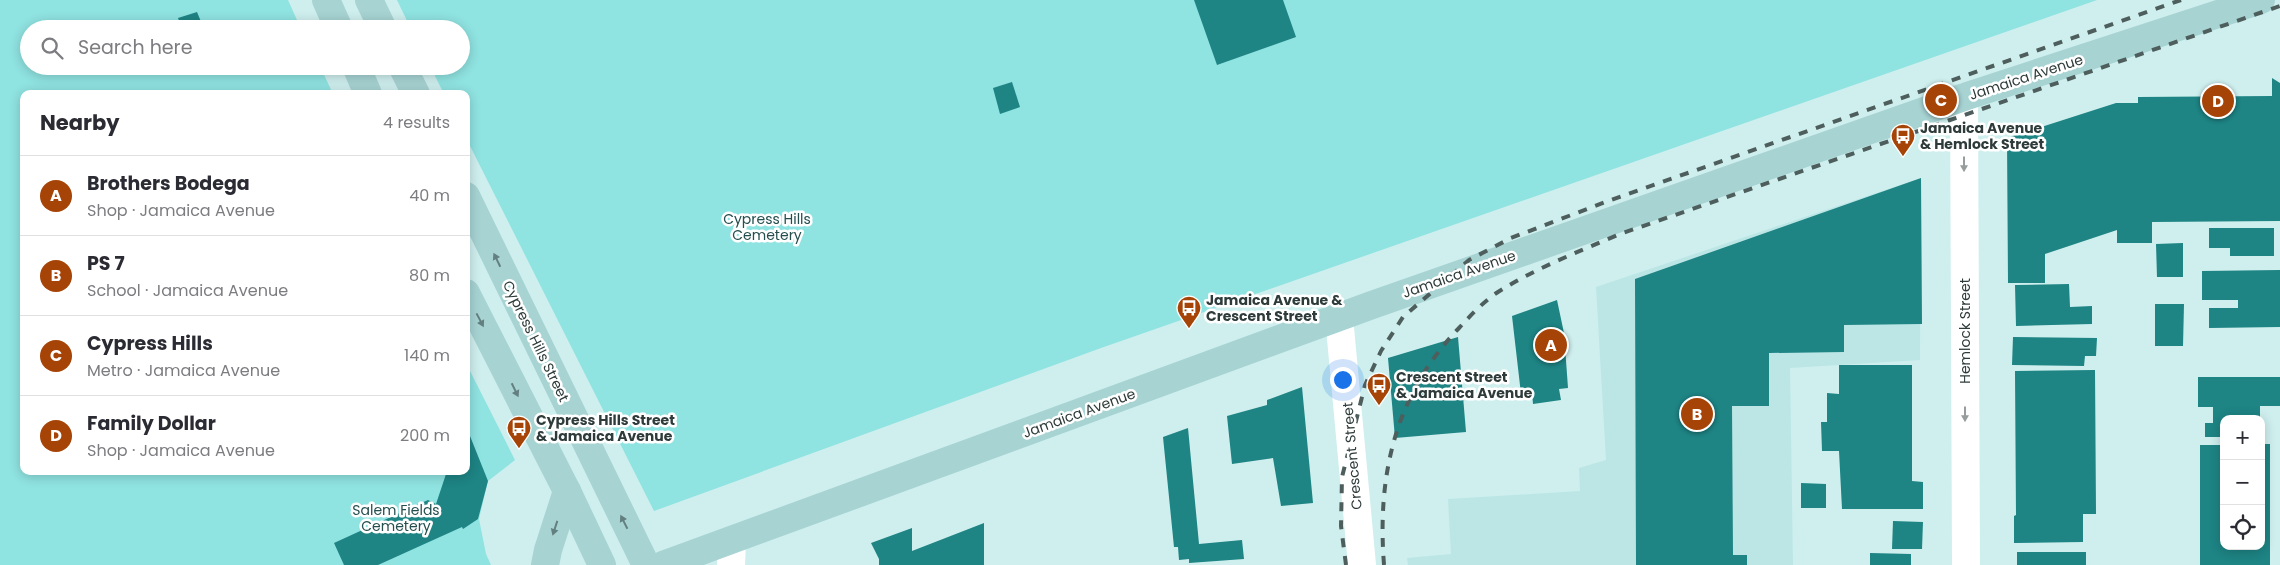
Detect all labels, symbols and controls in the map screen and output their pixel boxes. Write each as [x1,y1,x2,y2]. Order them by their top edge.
search box [20,20,470,75]
icon: search [38,34,66,62]
text: Search here [78,34,192,61]
street label: Jamaica Avenue [1967,49,2086,105]
pin: C [1925,81,1957,119]
pin: D [2202,82,2234,120]
text: Nearby [40,108,120,137]
text: 4 results [383,111,450,134]
place label: Jamaica Avenue & Hemlock Street [1920,118,2044,154]
bus stop icon: Jamaica Avenue & Hemlock Street [1890,123,1916,157]
one-way arrow [1960,156,1968,172]
text: Brothers Bodega [87,170,250,197]
text: A [50,184,62,207]
text: 40 m [409,184,450,207]
text: Shop · Jamaica Avenue [87,199,275,222]
park label: Cypress Hills Cemetery [723,209,811,245]
street label: Jamaica Avenue [1400,245,1519,303]
text: PS 7 [87,250,125,277]
one-way arrow [493,252,501,267]
text: B [51,264,61,287]
text: 80 m [409,264,450,287]
street label: Cypress Hills Street [498,277,574,405]
street label: Hemlock Street [1955,278,1975,384]
text: School · Jamaica Avenue [87,279,288,302]
place label: Jamaica Avenue & Crescent Street [1206,290,1343,326]
bus stop icon: Jamaica Avenue & Crescent Street [1176,295,1202,329]
one-way arrow [476,312,484,327]
pin: A [1535,326,1567,364]
text: Cypress Hills [87,330,213,357]
text: C [50,344,62,367]
text: 140 m [404,344,450,367]
text: Metro · Jamaica Avenue [87,359,280,382]
your location [1330,367,1356,393]
place label: Crescent Street & Jamaica Avenue [1396,367,1533,403]
bus stop icon: Crescent Street & Jamaica Avenue [1366,372,1392,406]
one-way arrow [511,382,519,397]
street label: Jamaica Avenue [1020,383,1138,443]
pin: B [1681,395,1713,433]
street label: Crescent Street [1337,401,1367,511]
one-way arrow [1961,406,1969,422]
text: Family Dollar [87,410,216,437]
place label: Cypress Hills Street & Jamaica Avenue [536,410,675,446]
bus stop icon: Cypress Hills Street & Jamaica Avenue [506,415,532,449]
map controls [2220,415,2265,550]
button: + [2220,415,2265,460]
text: D [50,424,62,447]
text: 200 m [400,424,450,447]
text: Shop · Jamaica Avenue [87,439,275,462]
button: − [2220,460,2265,505]
park label: Salem Fields Cemetery [352,500,440,536]
button: locate [2220,505,2265,550]
one-way arrow [620,514,628,529]
one-way arrow [550,521,558,536]

